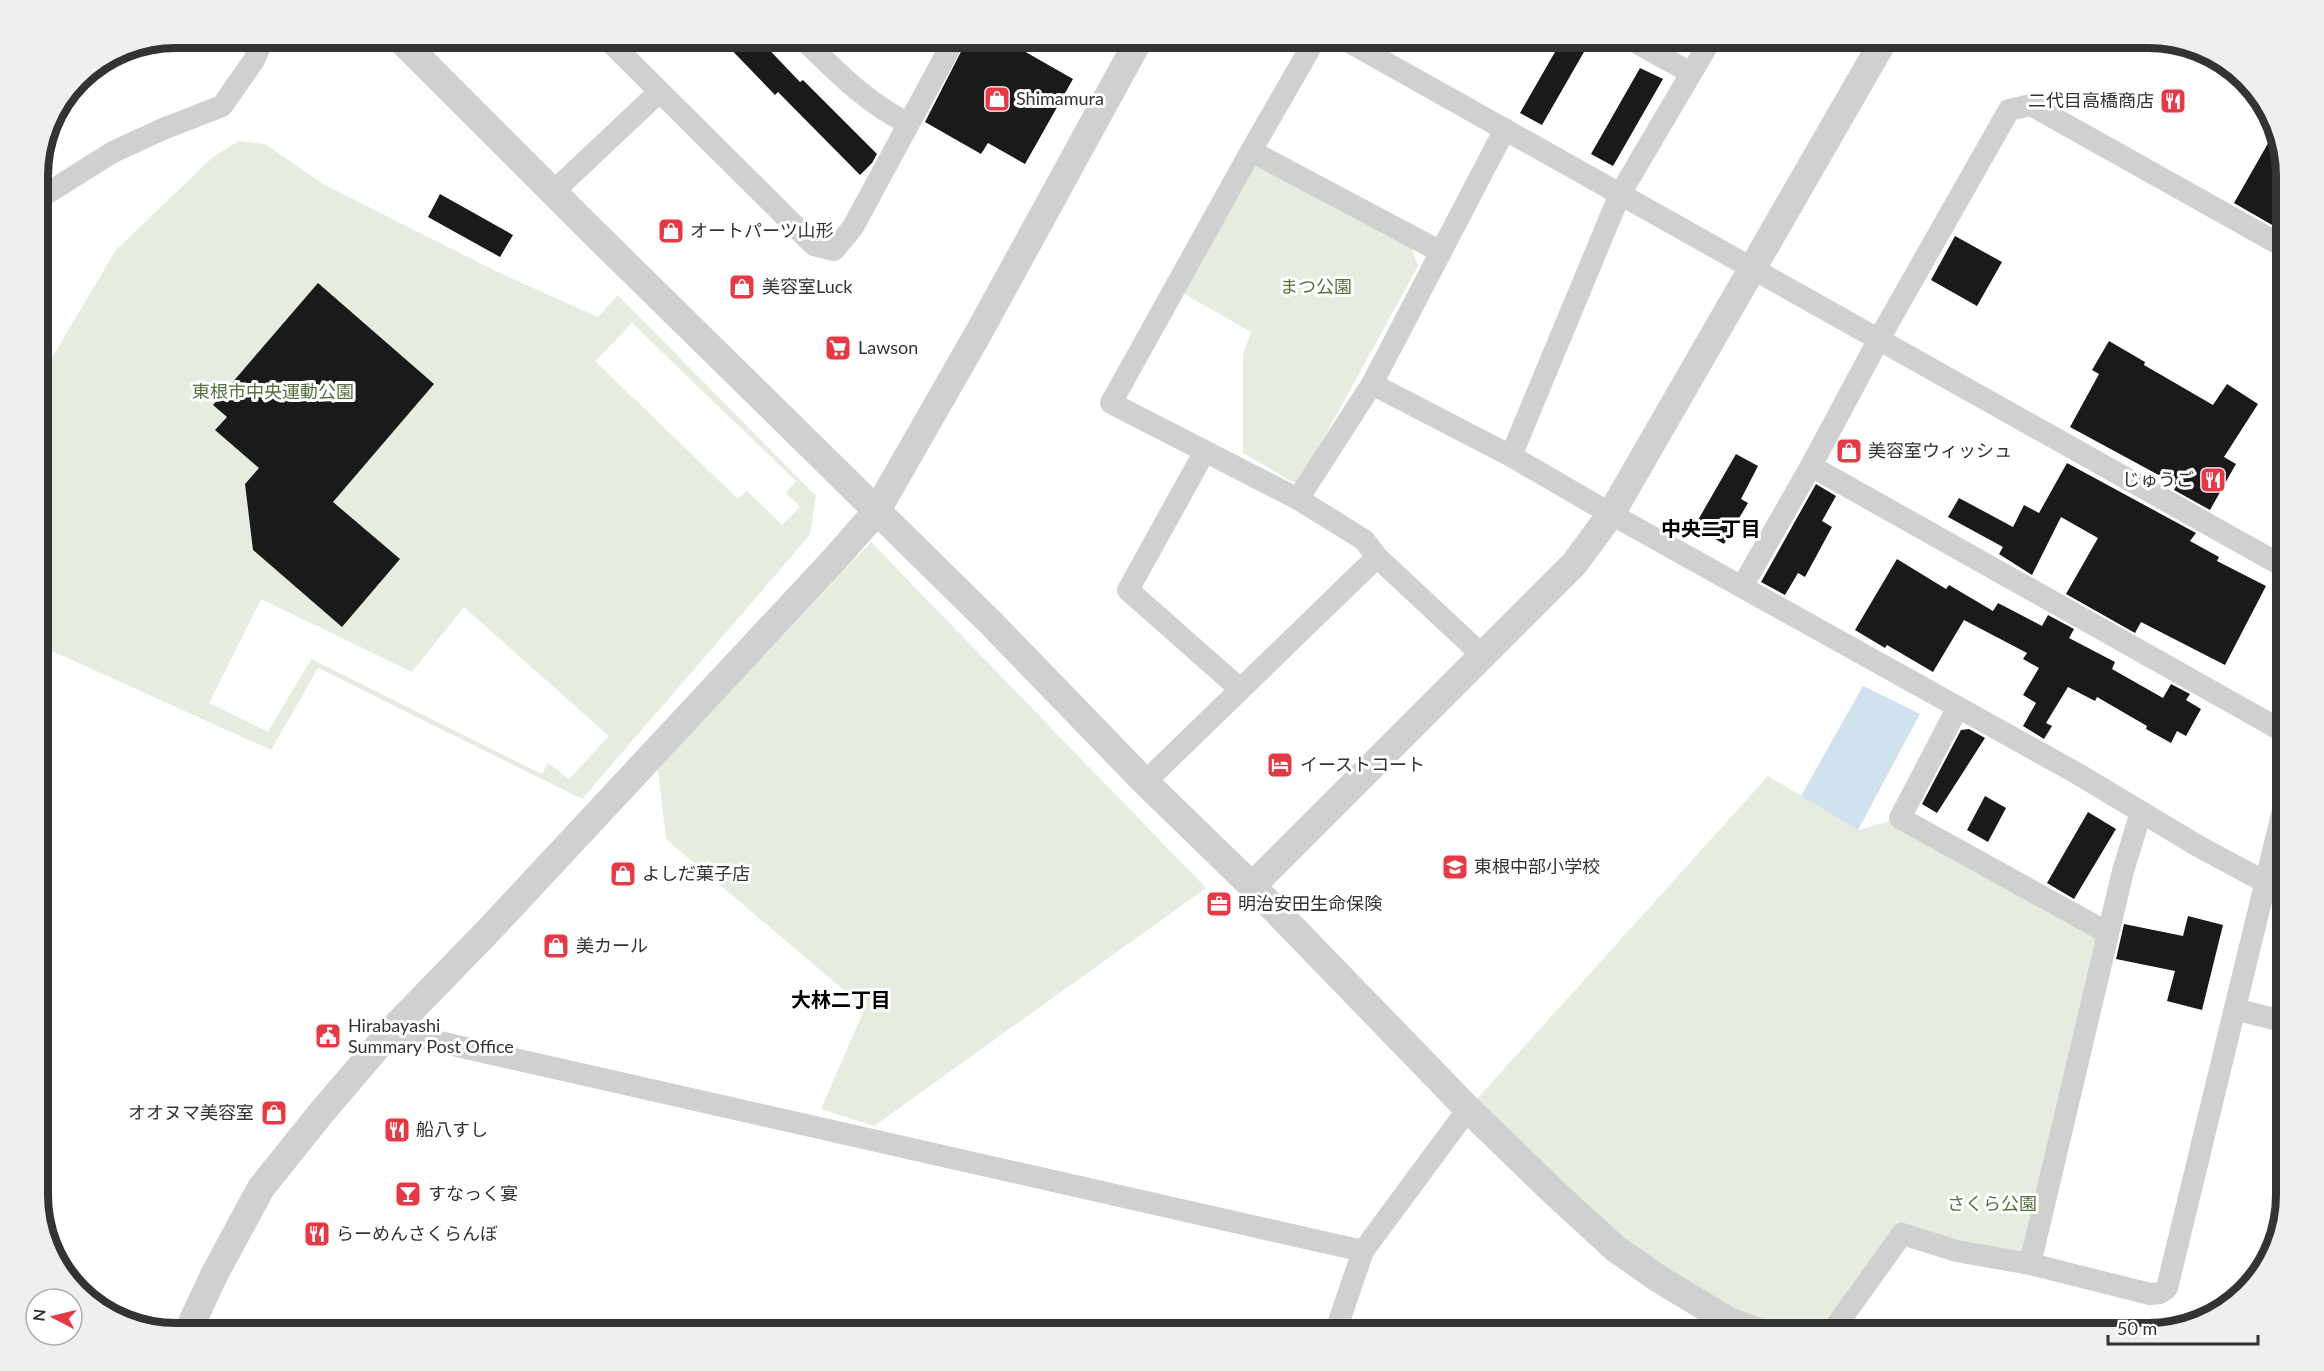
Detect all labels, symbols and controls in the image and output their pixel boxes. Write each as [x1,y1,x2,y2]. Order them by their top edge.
shop icon: Shimamura [982,84,1012,114]
restaurant icon: 二代目高橋商店 [2158,86,2188,116]
place label: Shimamura [1016,87,1104,109]
place label: 二代目高橋商店 [2028,89,2154,111]
shop icon: オートパーツ山形 [656,216,686,246]
place label: オートパーツ山形 [690,219,834,241]
shop icon: 美容室Luck [727,272,757,302]
place label: 美容室Luck [762,275,853,297]
park label: まつ公園 [1280,275,1352,297]
supermarket icon: Lawson [823,333,853,363]
place label: Lawson [858,336,918,358]
park label: 東根市中央運動公園 [192,380,354,402]
shop icon: 美容室ウィッシュ [1834,436,1864,466]
place label: 美容室ウィッシュ [1868,439,2012,461]
restaurant icon: じゅうご [2198,465,2228,495]
place label: じゅうご [2122,468,2194,490]
district label: 中央二丁目 [1661,516,1761,540]
hotel icon: イーストコート [1265,750,1295,780]
place label: イーストコート [1300,753,1425,775]
school or university icon: 東根中部小学校 [1440,852,1470,882]
place label: 東根中部小学校 [1474,855,1600,877]
shop icon: よしだ菓子店 [608,859,638,889]
place label: よしだ菓子店 [642,862,750,884]
office icon: 明治安田生命保険 [1204,889,1234,919]
place label: 明治安田生命保険 [1238,892,1383,914]
shop icon: 美カール [541,931,571,961]
place label: 美カール [576,934,648,956]
district label: 大林二丁目 [791,987,891,1011]
place label: Hirabayashi Summary Post Office [348,1014,514,1057]
public building icon: Hirabayashi Summary Post Office [313,1021,343,1051]
shop icon: オオヌマ美容室 [259,1098,289,1128]
place label: オオヌマ美容室 [128,1101,254,1123]
restaurant icon: 船八すし [382,1115,412,1145]
place label: 船八すし [416,1118,488,1140]
bar icon: すなっく宴 [393,1179,423,1209]
place label: すなっく宴 [428,1182,518,1204]
park label: さくら公園 [1947,1192,2037,1214]
restaurant icon: らーめんさくらんぼ [302,1219,332,1249]
place label: らーめんさくらんぼ [336,1222,498,1244]
north arrow [24,1287,84,1347]
text: N [28,1308,49,1322]
scale bar [2108,1308,2258,1346]
text: 50 m [2117,1317,2157,1339]

